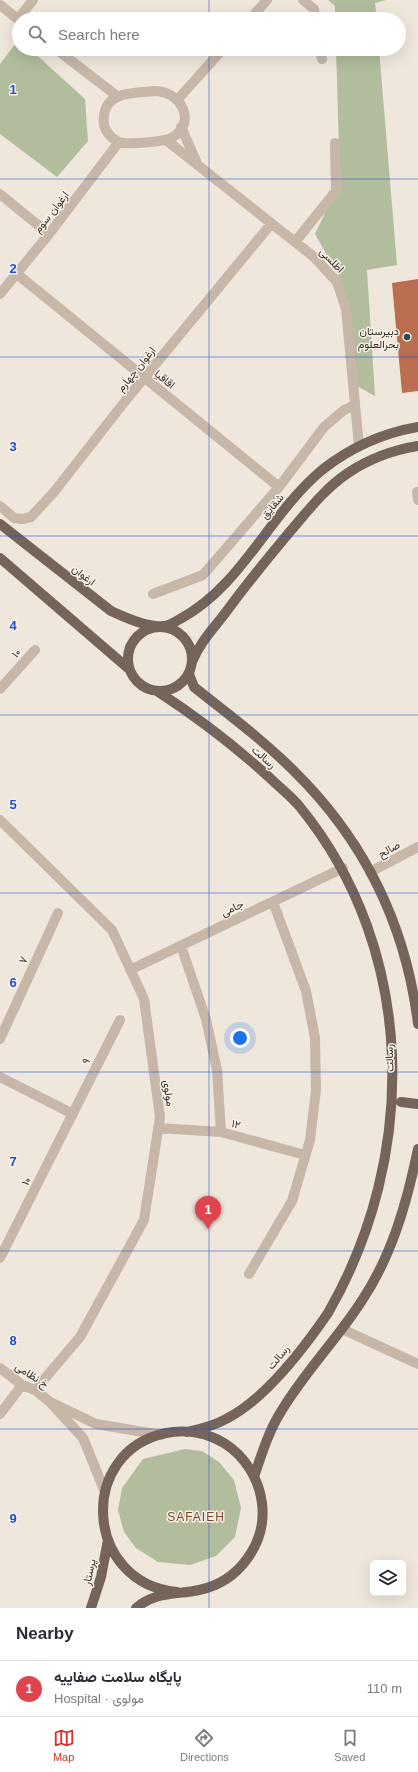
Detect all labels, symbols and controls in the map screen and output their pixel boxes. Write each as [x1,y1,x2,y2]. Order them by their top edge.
search box [12,12,406,56]
icon: search [26,23,48,45]
text: Search here [58,26,140,43]
text: 1 [9,82,17,97]
street label: ارغوان سوم [31,189,72,236]
street label: اطلسی [317,245,347,275]
text: 2 [9,261,17,276]
place label: دبیرستان بحرالعلوم [358,325,399,352]
marker: دبیرستان بحرالعلوم [402,332,412,342]
street label: ارغوان چهارم [114,344,159,395]
street label: اقاقیا [152,367,177,391]
text: 3 [9,439,17,454]
street label: شقایق [258,491,287,522]
street label: ارغوان [69,562,98,589]
text: 4 [9,618,17,633]
street label: ۱۰ [9,646,23,660]
street label: رسالت [249,743,279,772]
text: 5 [9,797,17,812]
street label: صالح [376,838,403,861]
street label: جامی [219,897,246,919]
street label: ۷ [16,954,30,965]
text: 6 [9,975,17,990]
your location [230,1028,250,1048]
street label: رسالت [383,1044,396,1072]
street label: ۹ [79,1056,93,1066]
street label: مولوی [160,1079,177,1107]
street label: ۱۲ [230,1117,242,1131]
text: 7 [9,1154,17,1169]
street label: ۱۰ [19,1175,33,1187]
pin: 1 [195,1196,221,1229]
text: 8 [9,1333,17,1348]
street label: رسالت [264,1342,292,1372]
street label: خ نظامی [12,1360,51,1392]
district label: SAFAIEH [167,1510,225,1524]
text: 9 [9,1511,17,1526]
street label: پرستار [80,1557,100,1588]
map controls [370,1560,406,1596]
button: layers [370,1560,406,1596]
text: Nearby [16,1624,74,1643]
text: پایگاه سلامت صفاییه [54,1668,182,1685]
text: 1 [25,1681,33,1696]
text: 110 m [367,1681,402,1696]
text: Hospital · مولوی [54,1691,144,1706]
tab: Map [53,1727,75,1763]
tab: Directions [180,1727,229,1763]
tab: Saved [334,1727,365,1763]

